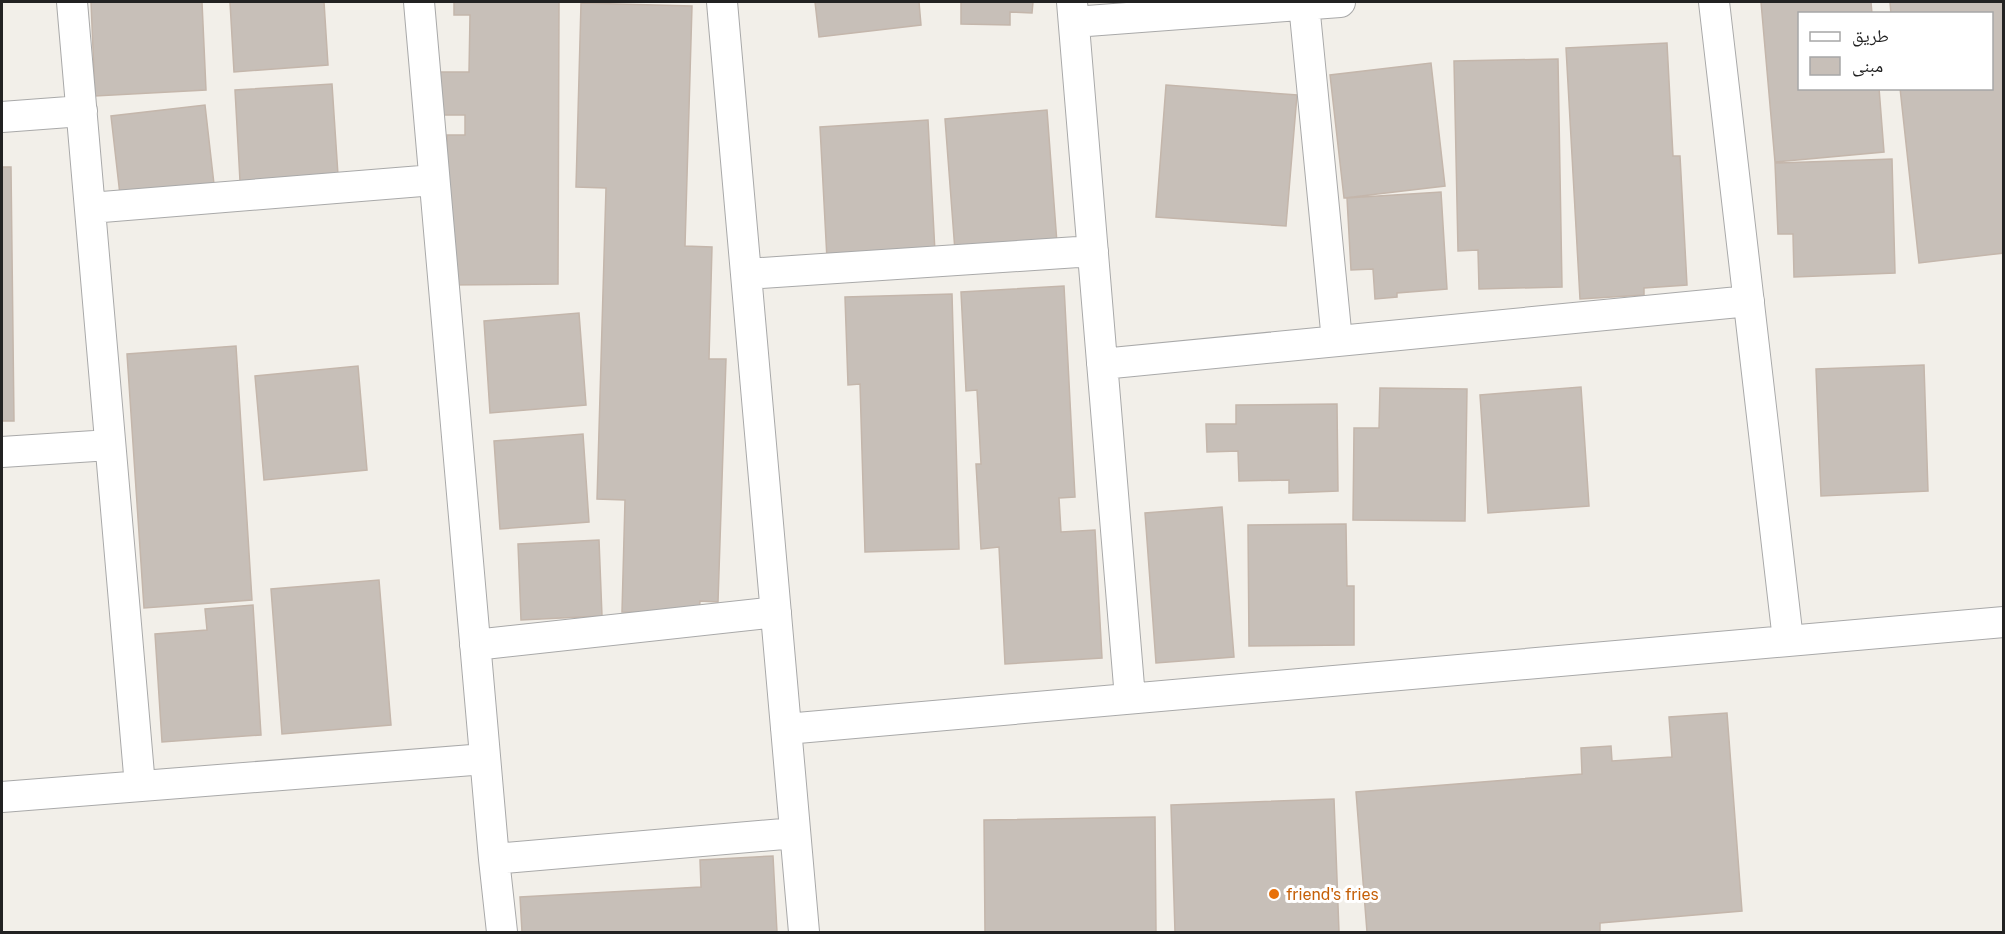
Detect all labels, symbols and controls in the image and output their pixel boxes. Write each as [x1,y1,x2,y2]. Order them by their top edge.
legend [1798,12,1993,90]
text: طريق [1852,25,1889,47]
text: مبنى [1852,55,1883,77]
place label: friend's fries [1286,885,1379,904]
marker: friend's fries [1267,887,1281,901]

